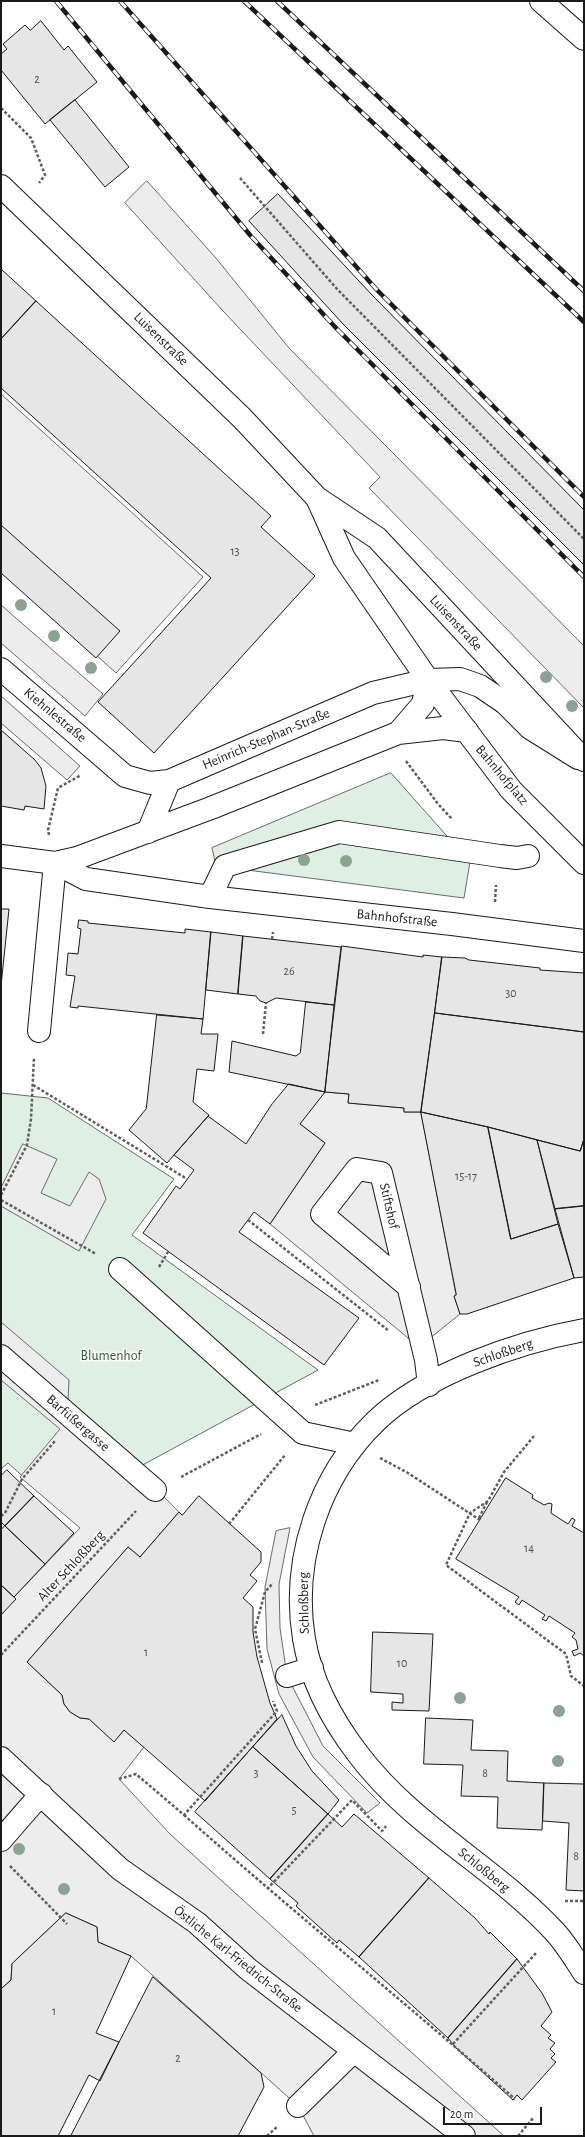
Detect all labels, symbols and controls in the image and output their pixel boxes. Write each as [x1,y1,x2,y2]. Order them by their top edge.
house number: 2 [34,72,40,86]
street label: Luisenstraße [130,309,192,369]
house number: 13 [230,544,240,558]
street label: Luisenstraße [426,592,486,654]
street label: Kiehnlestraße [20,684,90,746]
street label: Heinrich-Stephan-Straße [200,705,332,773]
street label: Bahnhofplatz [472,741,532,809]
street label: Bahnhofstraße [356,905,438,931]
house number: 26 [283,964,295,978]
house number: 30 [505,986,517,1000]
house number: 15-17 [455,1169,477,1183]
street label: Stiftshof [376,1181,402,1231]
street label: Schloßberg [471,1335,535,1371]
park label: Blumenhof [81,1348,141,1364]
street label: Barfüßergasse [43,1391,113,1455]
street label: Alter Schloßberg [34,1527,108,1605]
house number: 14 [524,1541,534,1555]
street label: Schloßberg [295,1572,313,1634]
house number: 1 [144,1645,148,1659]
house number: 10 [397,1656,407,1670]
house number: 3 [254,1766,258,1780]
house number: 8 [482,1766,488,1780]
house number: 5 [291,1803,297,1817]
street label: Schloßberg [455,1844,513,1896]
house number: 8 [573,1849,579,1863]
street label: Östliche Karl-Friedrich-Straße [170,1902,306,2016]
house number: 1 [52,2004,56,2018]
house number: 2 [175,2051,181,2065]
scale bar [445,2099,544,2125]
text: 20 m [450,2108,473,2120]

